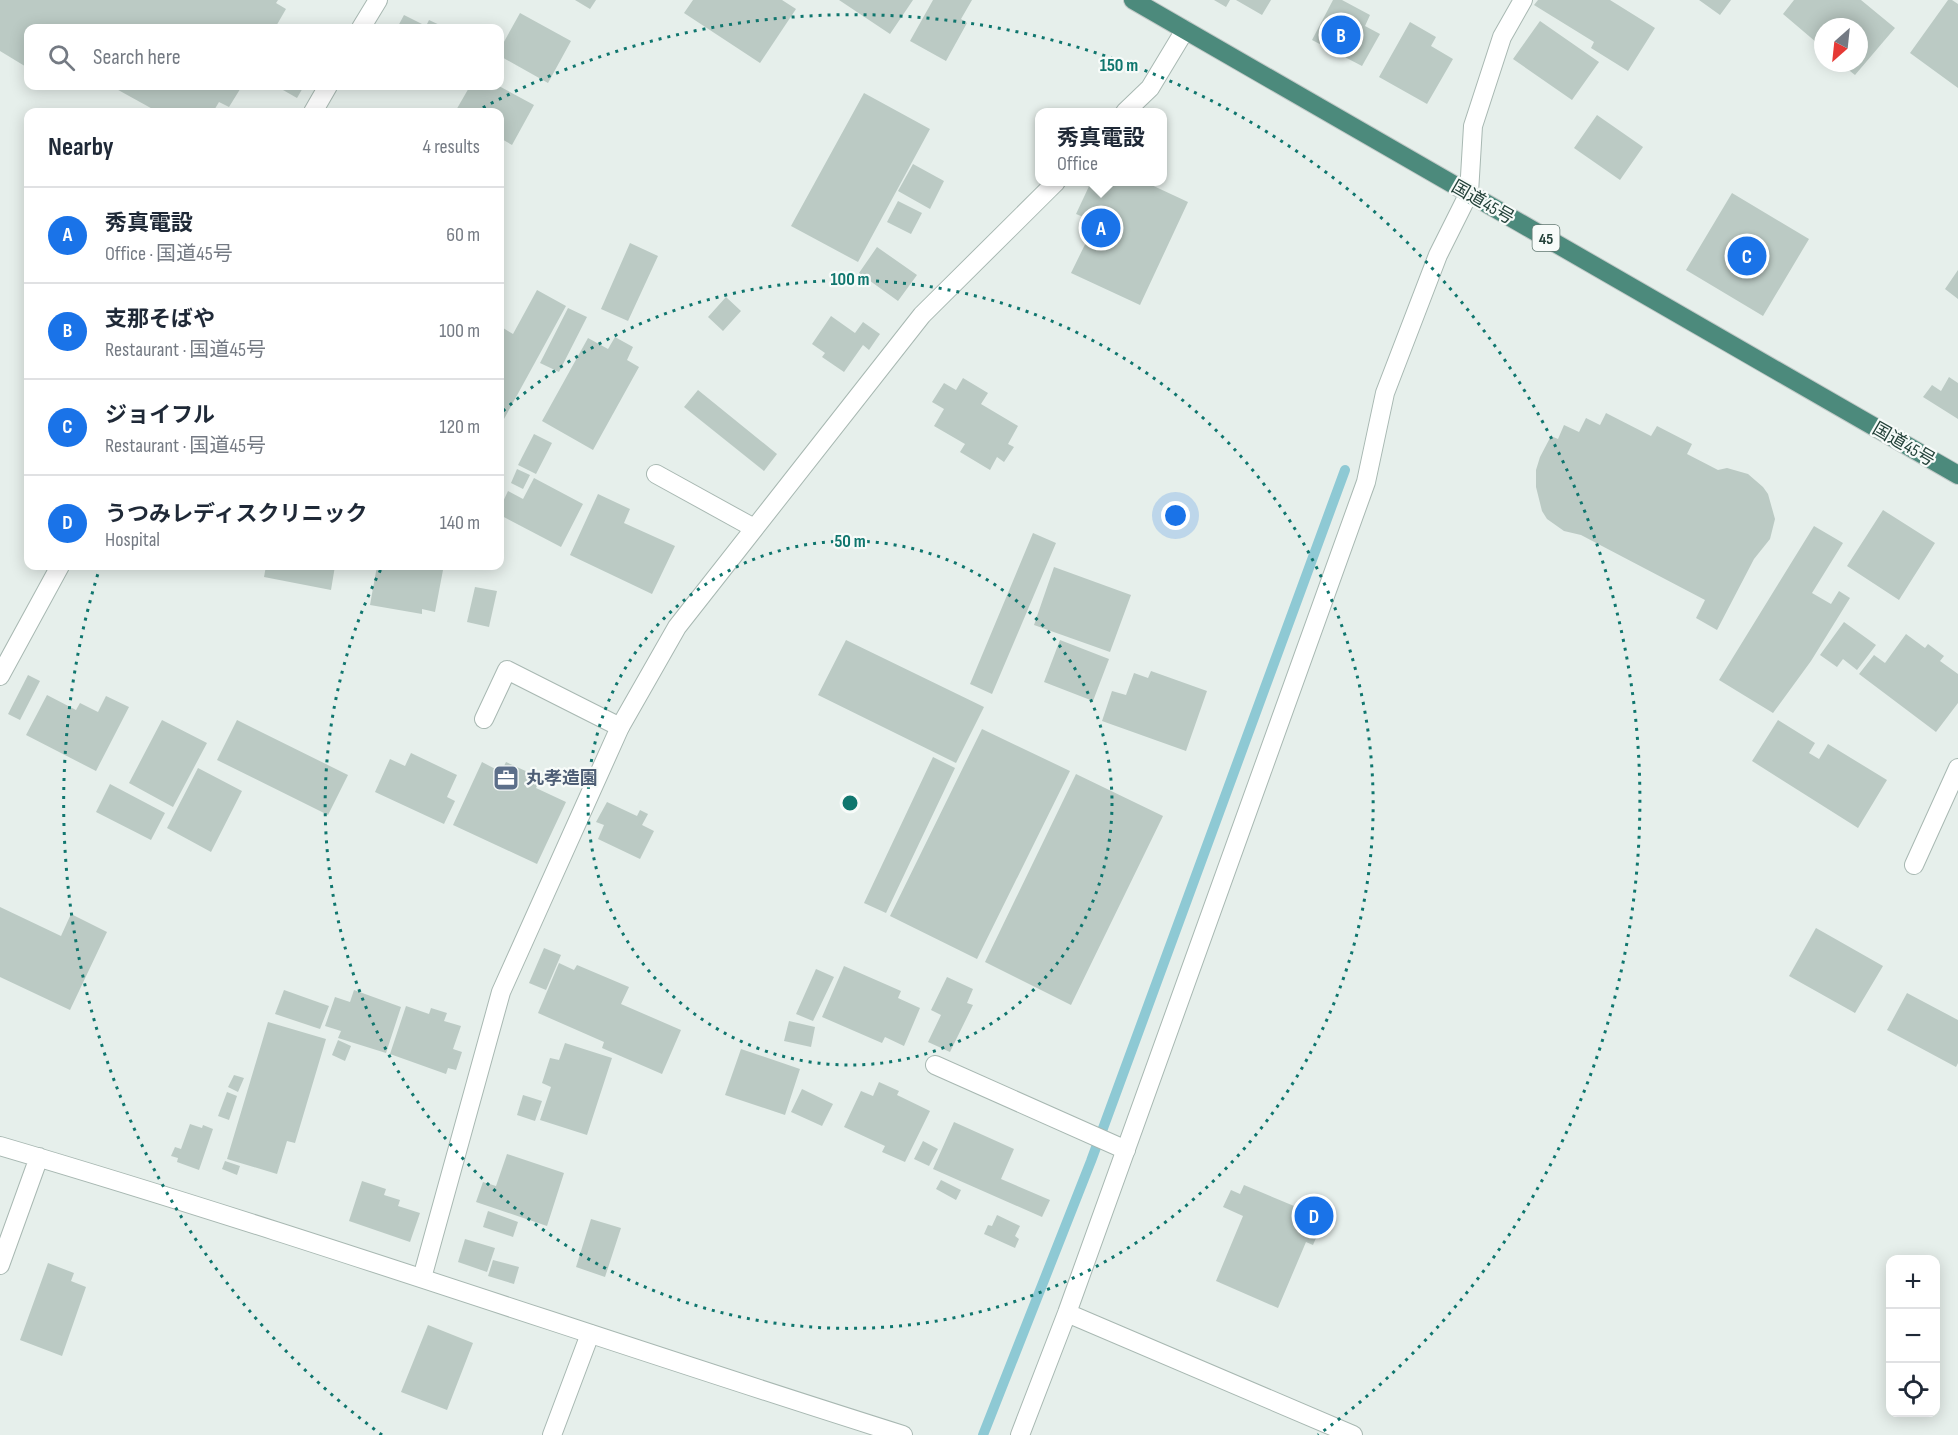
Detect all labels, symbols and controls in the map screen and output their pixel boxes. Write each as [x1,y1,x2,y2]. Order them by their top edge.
pin: B [1322,12,1360,57]
north arrow [1814,18,1868,72]
search box [24,24,504,90]
icon: search [45,41,78,74]
text: Search here [93,44,180,71]
text: 150 m [1100,55,1138,76]
popup [1035,108,1167,186]
text: 秀真電設 [1057,125,1145,152]
text: Nearby [48,132,114,163]
text: 4 results [423,135,480,159]
text: Office [1057,152,1098,176]
street label: 国道45号 [1448,176,1518,229]
pin: A [1082,206,1120,250]
text: 秀真電設 [105,210,193,237]
text: A [63,223,72,247]
text: 60 m [446,223,480,247]
road number: 45 [1532,225,1560,251]
pin: C [1728,234,1766,278]
text: Office · 国道45号 [105,242,233,266]
text: 100 m [831,269,870,290]
text: 支那そばや [105,306,215,333]
text: B [63,319,72,343]
text: 100 m [439,319,480,343]
text: Restaurant · 国道45号 [105,338,266,362]
text: ジョイフル [105,402,215,429]
text: C [62,415,73,439]
text: 120 m [440,415,480,439]
street label: 国道45号 [1869,418,1939,471]
text: Restaurant · 国道45号 [105,434,266,458]
text: うつみレディスクリニック [105,501,367,528]
your location [1161,501,1190,530]
text: D [62,511,73,535]
text: 140 m [440,511,480,535]
text: Hospital [105,528,160,552]
text: 50 m [834,531,866,552]
office icon: 丸孝造園 [491,763,521,793]
place label: 丸孝造園 [526,768,598,789]
centre of rings [840,793,860,813]
pin: D [1294,1194,1334,1238]
map controls [1886,1255,1940,1417]
button: + [1886,1255,1940,1309]
button: − [1886,1309,1940,1363]
button: locate [1886,1363,1940,1417]

